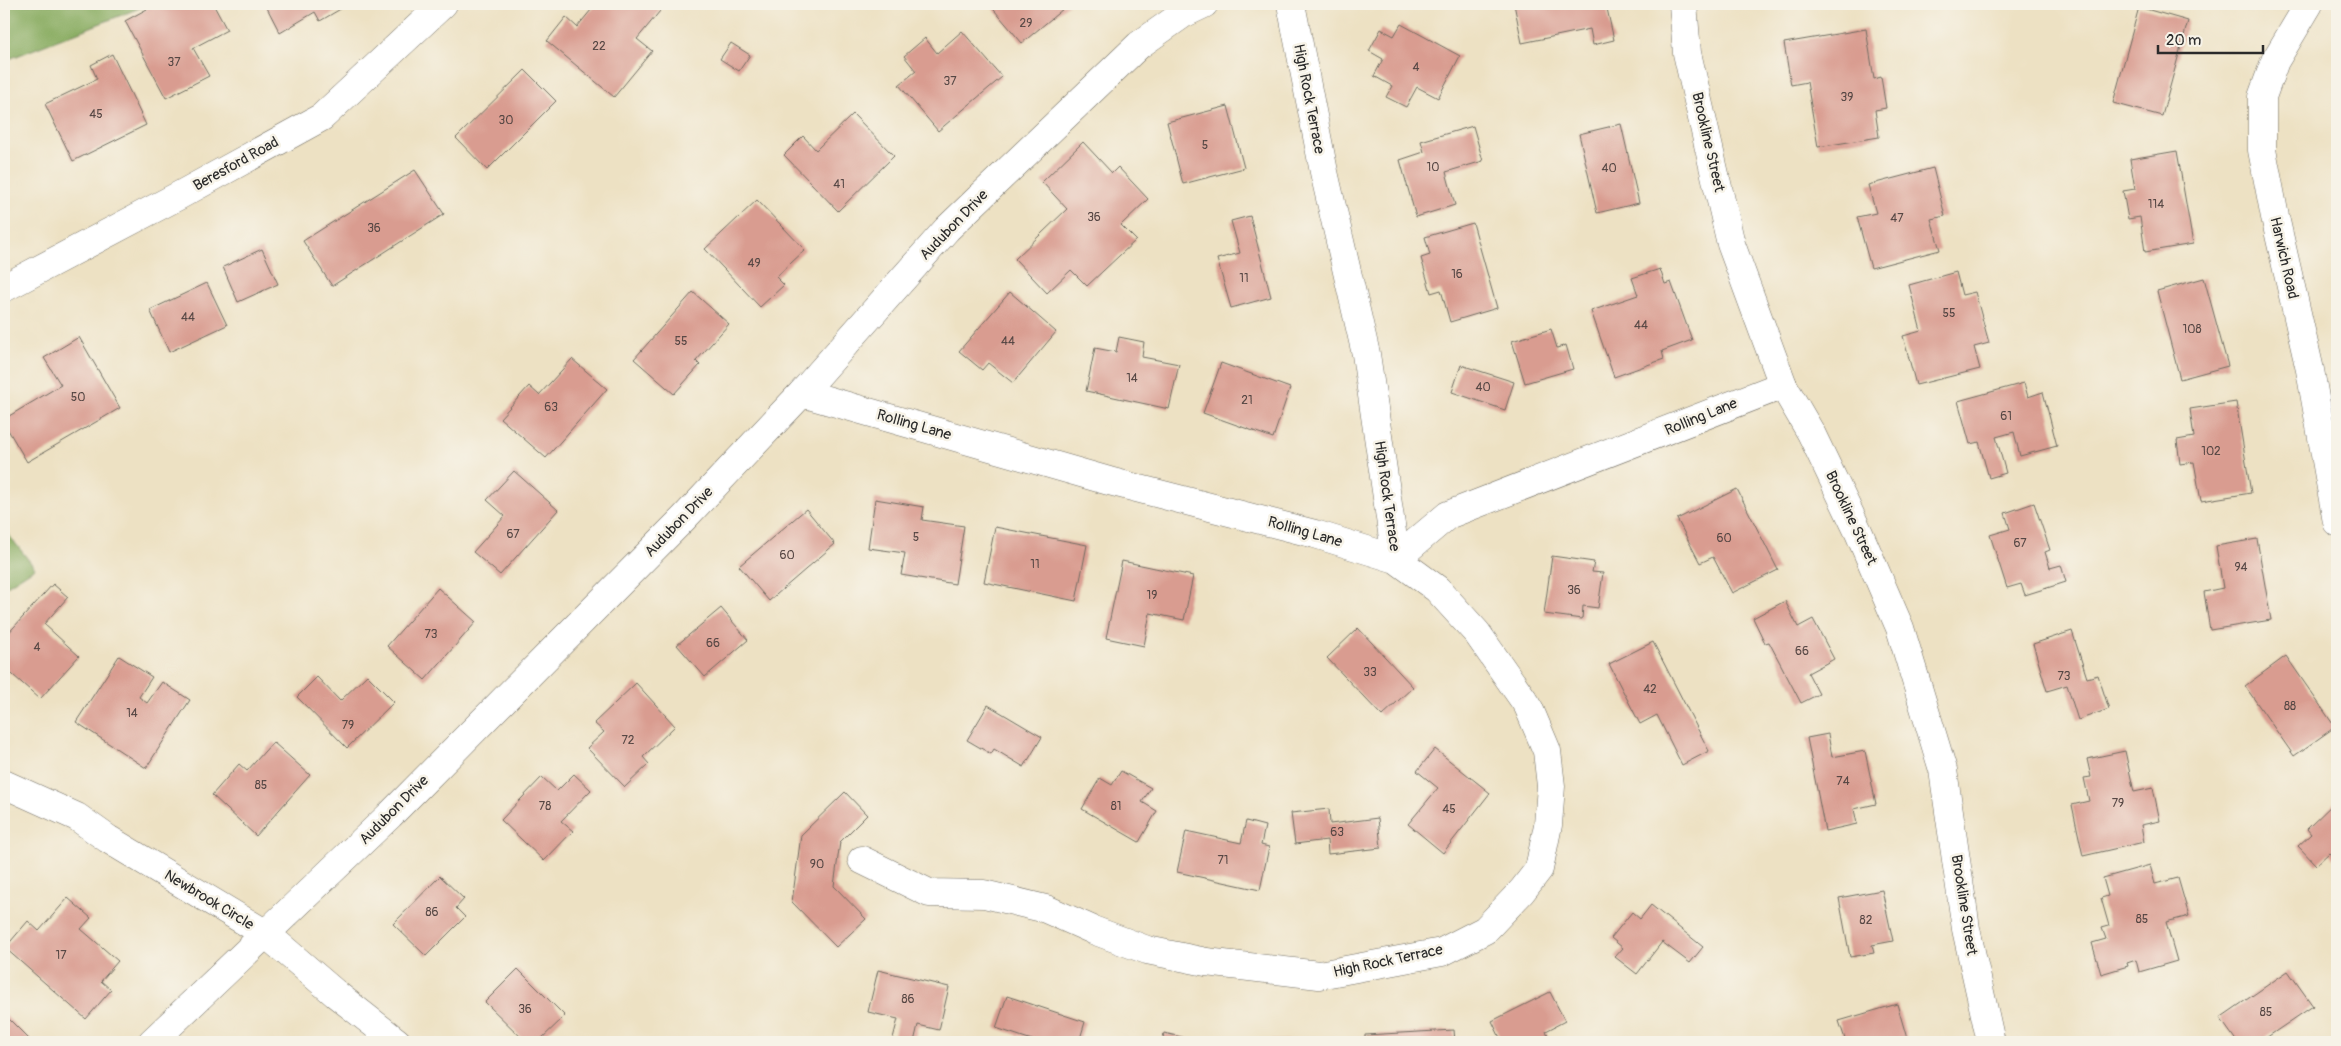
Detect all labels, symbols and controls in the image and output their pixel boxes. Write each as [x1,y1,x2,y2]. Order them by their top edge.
house number: 29 [1020,16,1032,31]
scale bar [2158,22,2264,54]
text: 20 m [2166,31,2201,50]
house number: 22 [592,39,606,54]
street label: High Rock Terrace [1289,42,1329,156]
house number: 37 [167,55,181,70]
house number: 4 [1413,60,1420,75]
house number: 37 [943,74,957,89]
street label: Brookline Street [1687,90,1729,195]
house number: 39 [1841,90,1853,105]
house number: 45 [89,107,103,122]
house number: 30 [499,113,513,128]
street label: Beresford Road [190,133,282,195]
house number: 5 [1202,138,1208,153]
house number: 10 [1427,160,1439,175]
house number: 40 [1601,161,1617,176]
house number: 41 [833,177,845,192]
street label: Audubon Drive [916,185,993,264]
house number: 114 [2148,197,2164,212]
house number: 36 [1087,210,1101,225]
house number: 47 [1890,211,1904,226]
street label: Harwich Road [2265,215,2303,301]
house number: 36 [367,221,381,236]
house number: 49 [747,256,761,271]
house number: 16 [1451,267,1463,282]
house number: 11 [1239,271,1249,286]
house number: 55 [1942,306,1956,321]
house number: 44 [181,310,195,325]
house number: 44 [1634,318,1648,333]
house number: 108 [2183,322,2201,337]
house number: 55 [674,334,688,349]
house number: 44 [1001,334,1015,349]
house number: 14 [1126,371,1138,386]
house number: 40 [1475,380,1491,395]
house number: 50 [71,390,85,405]
house number: 21 [1241,393,1253,408]
street label: Rolling Lane [1662,394,1741,440]
house number: 63 [544,400,558,415]
street label: Rolling Lane [875,405,954,445]
house number: 61 [2000,409,2012,424]
street label: High Rock Terrace [1370,439,1404,553]
house number: 102 [2201,444,2221,459]
street label: Brookline Street [1821,468,1882,569]
street label: Audubon Drive [641,482,718,561]
street label: Rolling Lane [1266,512,1345,552]
house number: 67 [506,527,520,542]
house number: 5 [913,530,919,545]
house number: 60 [1716,531,1732,546]
house number: 67 [2013,536,2027,551]
house number: 60 [779,548,795,563]
house number: 11 [1030,557,1040,572]
house number: 94 [2234,560,2248,575]
house number: 36 [1567,583,1581,598]
house number: 19 [1147,588,1157,603]
house number: 73 [424,627,438,642]
house number: 66 [706,636,720,651]
house number: 4 [34,640,41,655]
house number: 66 [1795,644,1809,659]
house number: 33 [1363,665,1377,680]
house number: 73 [2057,669,2071,684]
house number: 42 [1643,682,1657,697]
house number: 88 [2284,699,2296,714]
house number: 14 [126,706,138,721]
house number: 79 [342,718,354,733]
house number: 72 [621,733,635,748]
street label: Audubon Drive [355,771,433,849]
house number: 74 [1836,774,1850,789]
house number: 85 [255,778,267,793]
house number: 79 [2112,796,2124,811]
house number: 78 [539,799,551,814]
house number: 81 [1111,799,1121,814]
house number: 45 [1442,802,1456,817]
house number: 63 [1330,825,1344,840]
house number: 71 [1217,853,1229,868]
street label: Brookline Street [1947,853,1981,958]
house number: 90 [810,857,824,872]
street label: Newbrook Circle [161,866,258,935]
house number: 86 [425,905,439,920]
house number: 85 [2136,912,2148,927]
house number: 82 [1860,913,1873,928]
street label: High Rock Terrace [1331,940,1445,982]
house number: 17 [55,948,67,963]
house number: 86 [901,992,915,1007]
house number: 36 [518,1002,532,1017]
house number: 85 [2260,1005,2272,1020]

